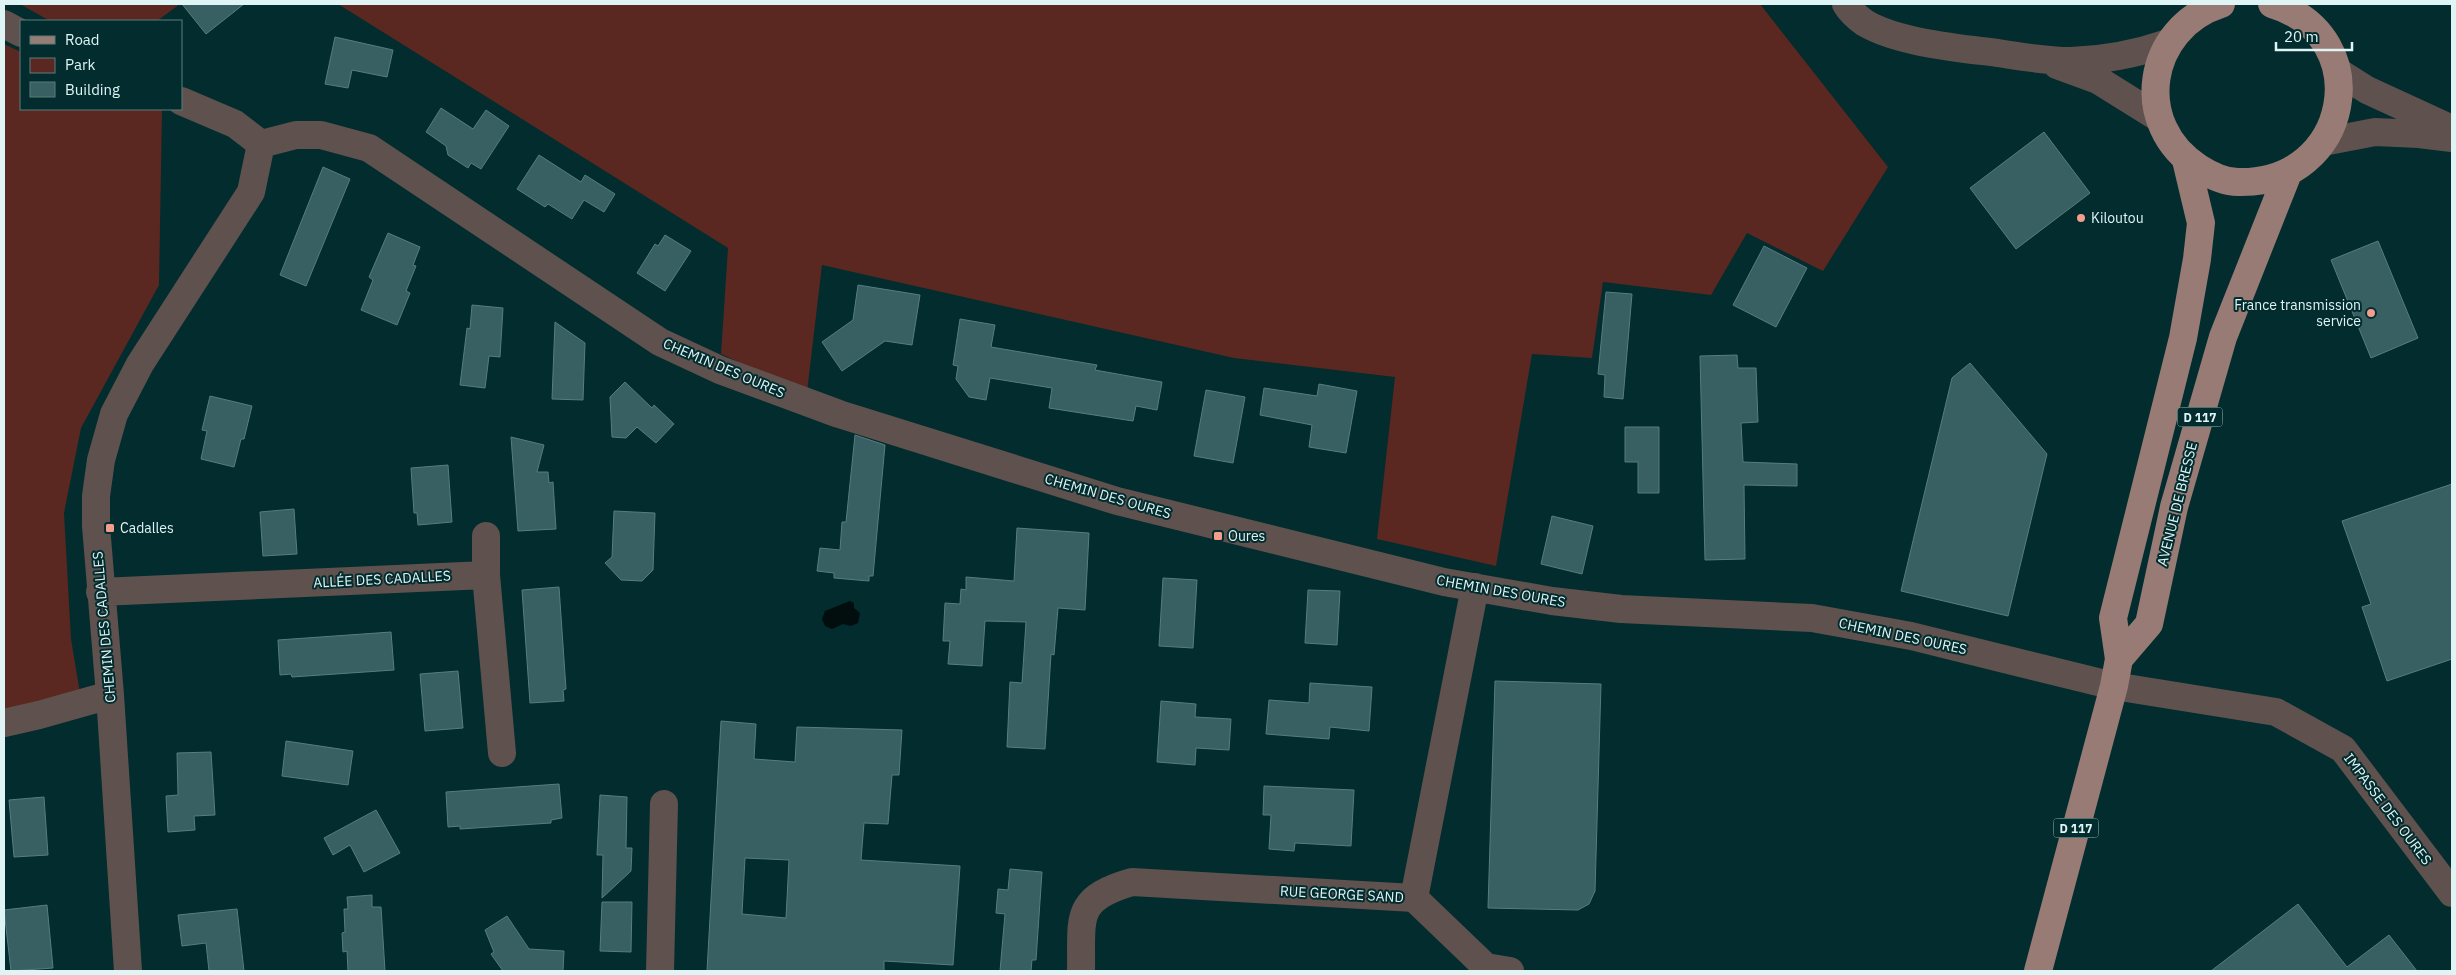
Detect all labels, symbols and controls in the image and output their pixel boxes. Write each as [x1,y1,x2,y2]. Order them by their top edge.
legend [20,20,182,110]
scale bar [2276,20,2352,52]
text: 20 m [2284,27,2319,46]
text: Road [65,30,100,49]
text: Park [65,55,95,74]
text: Building [65,80,120,99]
place label: Kiloutou [2091,209,2144,227]
marker: Kiloutou [2075,212,2087,224]
place label: France transmission service [2234,296,2361,330]
marker: France transmission service [2365,307,2377,319]
street label: CHEMIN DES OURES [660,334,788,402]
road number: D 117 [2178,408,2222,427]
street label: AVENUE DE BRESSE [2153,440,2201,568]
street label: CHEMIN DES OURES [1043,469,1173,523]
place label: Cadalles [120,519,174,537]
marker: Cadalles [104,522,116,534]
place label: Oures [1228,527,1266,545]
marker: Oures [1212,530,1224,542]
street label: CHEMIN DES CADALLES [88,550,120,704]
street label: ALLÉE DES CADALLES [313,565,451,592]
street label: CHEMIN DES OURES [1435,571,1567,611]
street label: CHEMIN DES OURES [1837,614,1969,658]
street label: IMPASSE DES OURES [2340,750,2436,868]
road number: D 117 [2054,818,2098,838]
street label: RUE GEORGE SAND [1280,882,1404,906]

